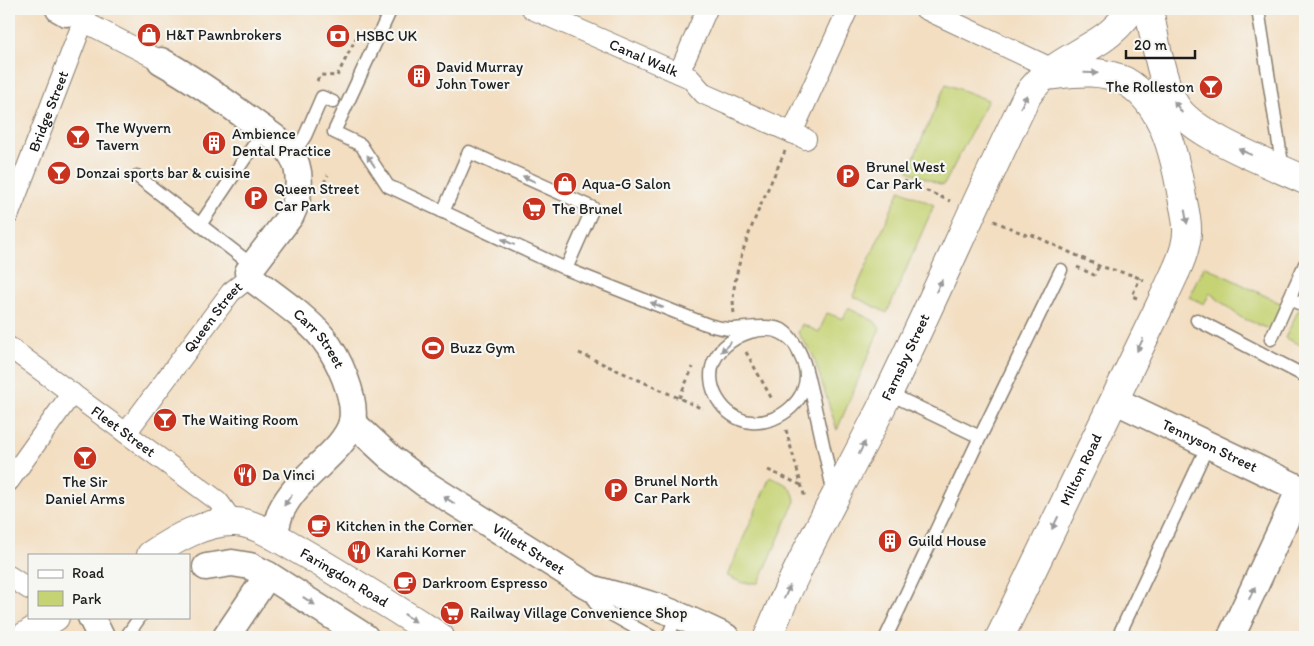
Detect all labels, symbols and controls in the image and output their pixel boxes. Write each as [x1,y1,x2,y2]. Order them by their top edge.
shop icon: H&T Pawnbrokers [136,22,162,48]
bank icon: HSBC UK [325,23,351,49]
place label: H&T Pawnbrokers [166,26,282,44]
place label: HSBC UK [356,27,418,45]
scale bar [1126,28,1195,60]
street label: Canal Walk [606,35,681,81]
text: 20 m [1134,36,1168,54]
place label: David Murray John Tower [436,58,523,93]
building icon: David Murray John Tower [406,63,432,89]
street label: Bridge Street [25,68,72,155]
one-way arrow [1083,69,1099,77]
bar icon: The Rolleston [1198,74,1224,100]
place label: The Rolleston [1106,78,1194,96]
one-way arrow [1020,94,1028,109]
one-way arrow [1173,100,1183,114]
place label: The Wyvern Tavern [96,119,171,154]
bar icon: The Wyvern Tavern [65,124,91,150]
place label: Ambience Dental Practice [232,125,331,160]
building icon: Ambience Dental Practice [201,130,227,156]
one-way arrow [1238,148,1252,156]
one-way arrow [366,154,376,168]
place label: Brunel West Car Park [866,158,945,193]
bar icon: Donzai sports bar & cuisine [46,160,72,186]
parking icon: Brunel West Car Park [835,163,861,189]
place label: Donzai sports bar & cuisine [76,164,250,182]
shop icon: Aqua-G Salon [552,171,578,197]
one-way arrow [522,174,536,182]
place label: Aqua-G Salon [582,175,671,193]
place label: Queen Street Car Park [274,180,360,215]
parking icon: Queen Street Car Park [243,185,269,211]
supermarket icon: The Brunel [521,196,547,222]
place label: The Brunel [552,200,623,218]
one-way arrow [1182,209,1190,225]
one-way arrow [501,237,515,245]
street label: Queen Street [180,277,246,356]
one-way arrow [935,279,943,293]
one-way arrow [649,301,664,309]
street label: Carr Street [290,305,349,371]
street label: Farnsby Street [877,310,934,403]
sports icon: Buzz Gym [420,335,446,361]
one-way arrow [1136,338,1144,352]
place label: Buzz Gym [450,339,516,357]
one-way arrow [720,341,732,353]
street label: Fleet Street [88,402,159,461]
bar icon: The Waiting Room [152,407,178,433]
place label: The Waiting Room [182,411,298,429]
street label: Tennyson Street [1159,415,1261,476]
street label: Milton Road [1056,430,1106,508]
one-way arrow [858,441,866,455]
bar icon: The Sir Daniel Arms [72,445,98,471]
restaurant icon: Da Vinci [232,462,258,488]
place label: Da Vinci [262,466,315,484]
place label: Brunel North Car Park [634,472,718,507]
place label: The Sir Daniel Arms [45,473,125,508]
parking icon: Brunel North Car Park [603,477,629,503]
one-way arrow [284,493,293,506]
one-way arrow [442,495,456,505]
cafe icon: Kitchen in the Corner [306,513,332,539]
one-way arrow [1051,516,1059,530]
place label: Kitchen in the Corner [336,517,473,535]
street label: Villett Street [489,519,569,579]
building icon: Guild House [877,528,903,554]
place label: Guild House [908,532,986,550]
restaurant icon: Karahi Korner [346,539,372,565]
place label: Karahi Korner [376,543,466,561]
street label: Faringdon Road [297,544,392,611]
legend [28,554,190,618]
text: Road [72,564,105,582]
cafe icon: Darkroom Espresso [392,570,418,596]
place label: Darkroom Espresso [422,574,548,592]
one-way arrow [783,585,791,599]
one-way arrow [1248,586,1256,600]
text: Park [72,590,102,608]
one-way arrow [302,596,315,606]
supermarket icon: Railway Village Convenience Shop [439,600,465,626]
place label: Railway Village Convenience Shop [470,604,687,622]
one-way arrow [404,613,417,623]

